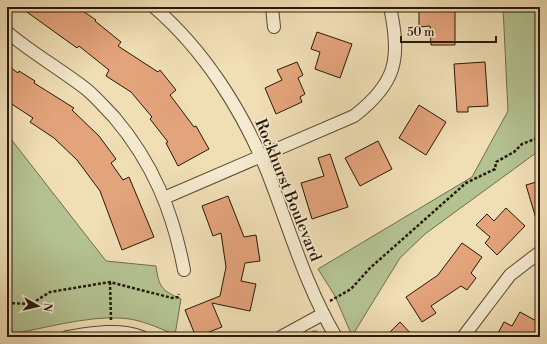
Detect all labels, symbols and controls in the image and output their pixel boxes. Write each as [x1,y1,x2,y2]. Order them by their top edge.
scale bar [401,18,496,44]
text: 50 m [407,25,435,40]
street label: Rockhurst Boulevard [250,116,326,264]
north arrow [18,286,58,326]
text: N [39,302,54,313]

